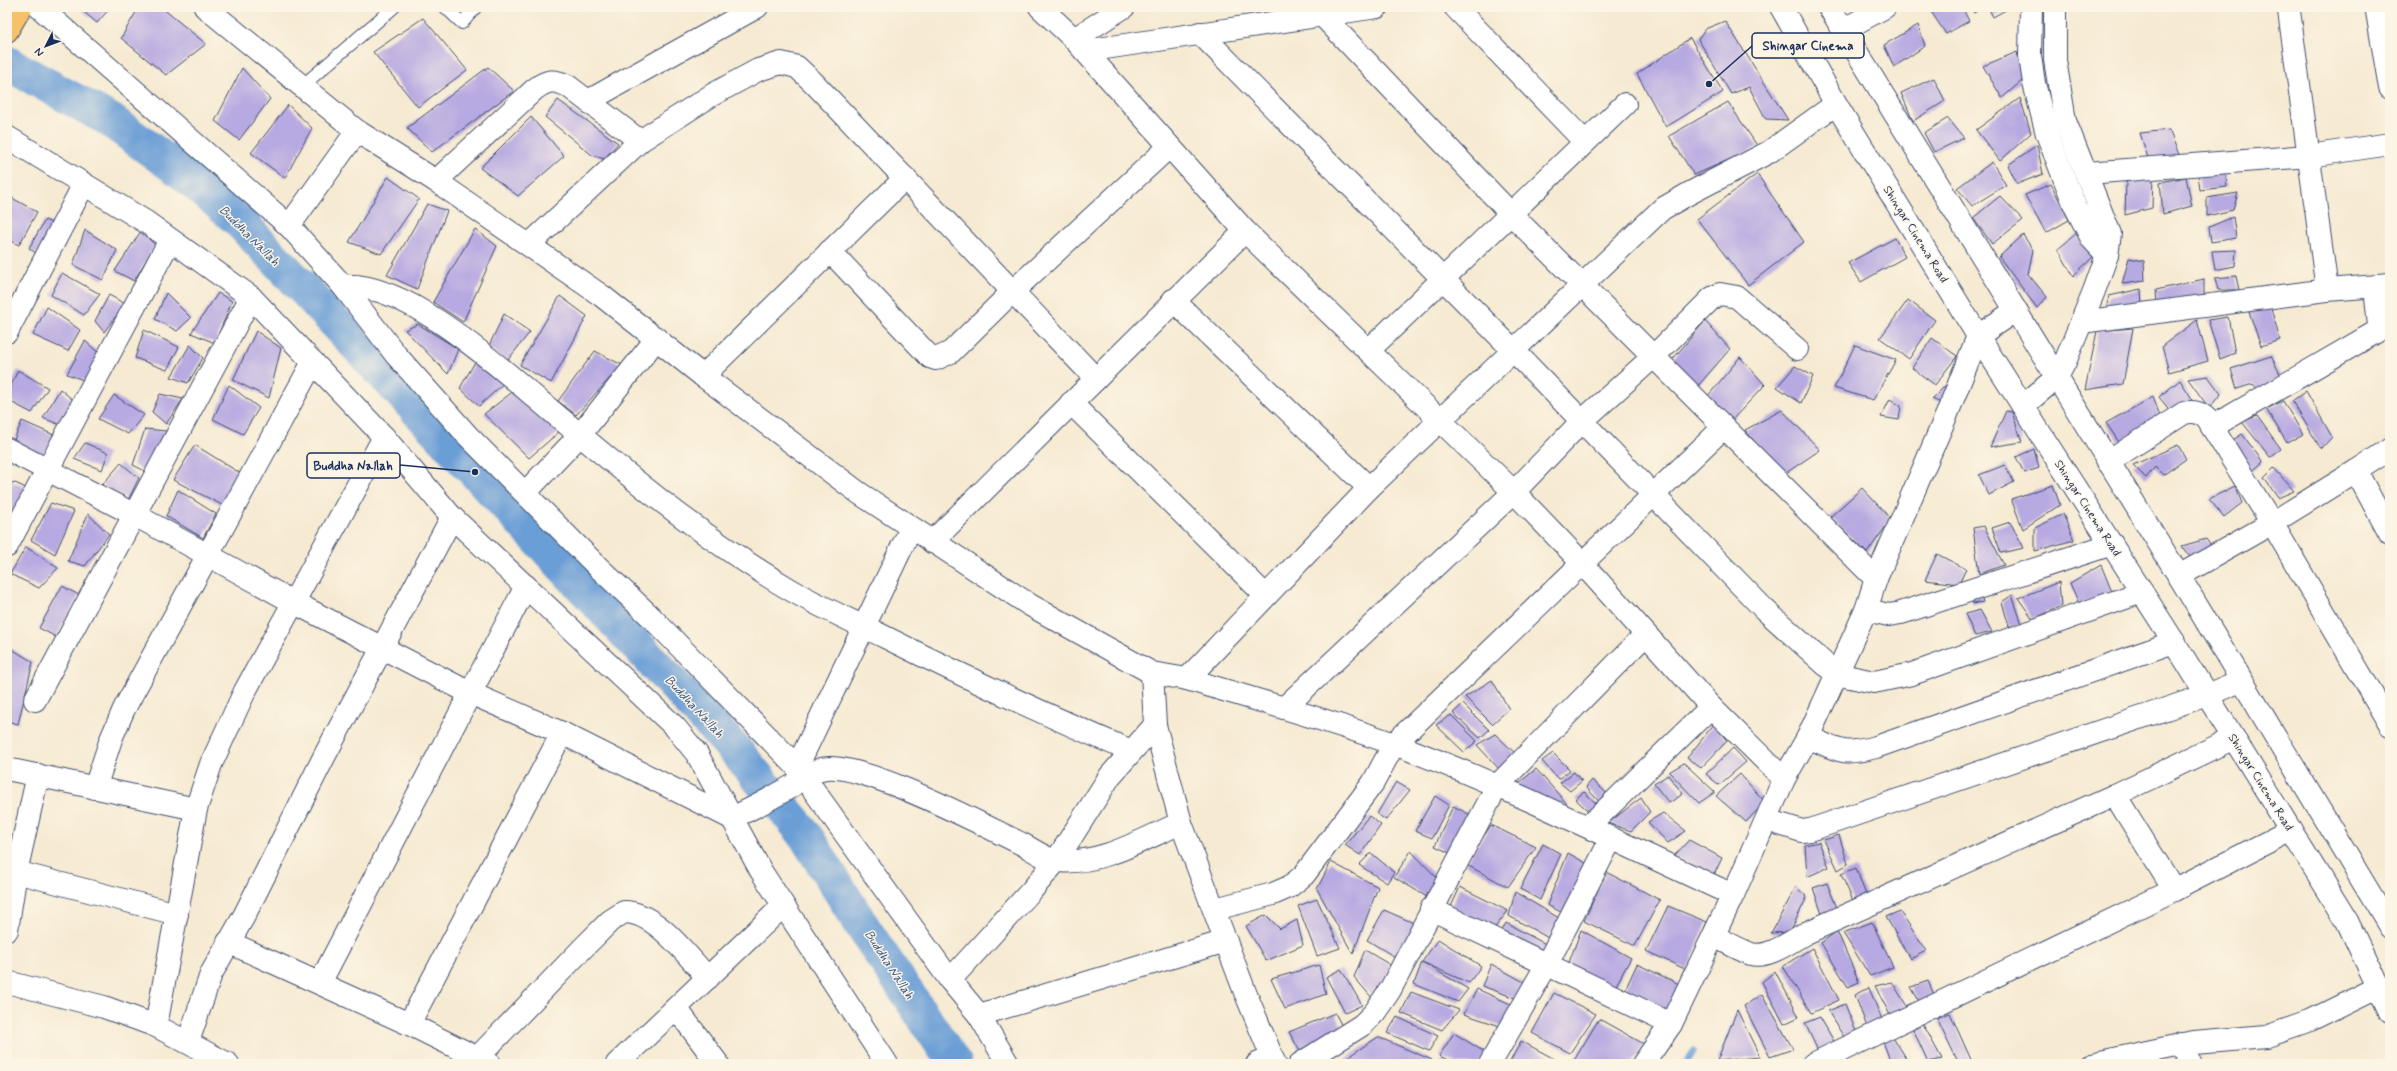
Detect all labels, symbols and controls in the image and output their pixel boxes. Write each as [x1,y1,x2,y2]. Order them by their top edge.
north arrow [26,26,66,66]
callout: Shingar Cinema [1752,33,1864,58]
text: Shingar Cinema [1762,38,1854,56]
text: N [32,45,47,59]
street label: Shingar Cinema Road [1879,183,1952,286]
water label: Buddha Nallah [215,202,283,270]
callout: Buddha Nallah [307,453,400,478]
street label: Shingar Cinema Road [2050,457,2124,560]
text: Buddha Nallah [313,458,393,475]
water label: Buddha Nallah [661,672,727,742]
street label: Shingar Cinema Road [2224,731,2297,834]
water label: Buddha Nallah [860,927,918,1003]

